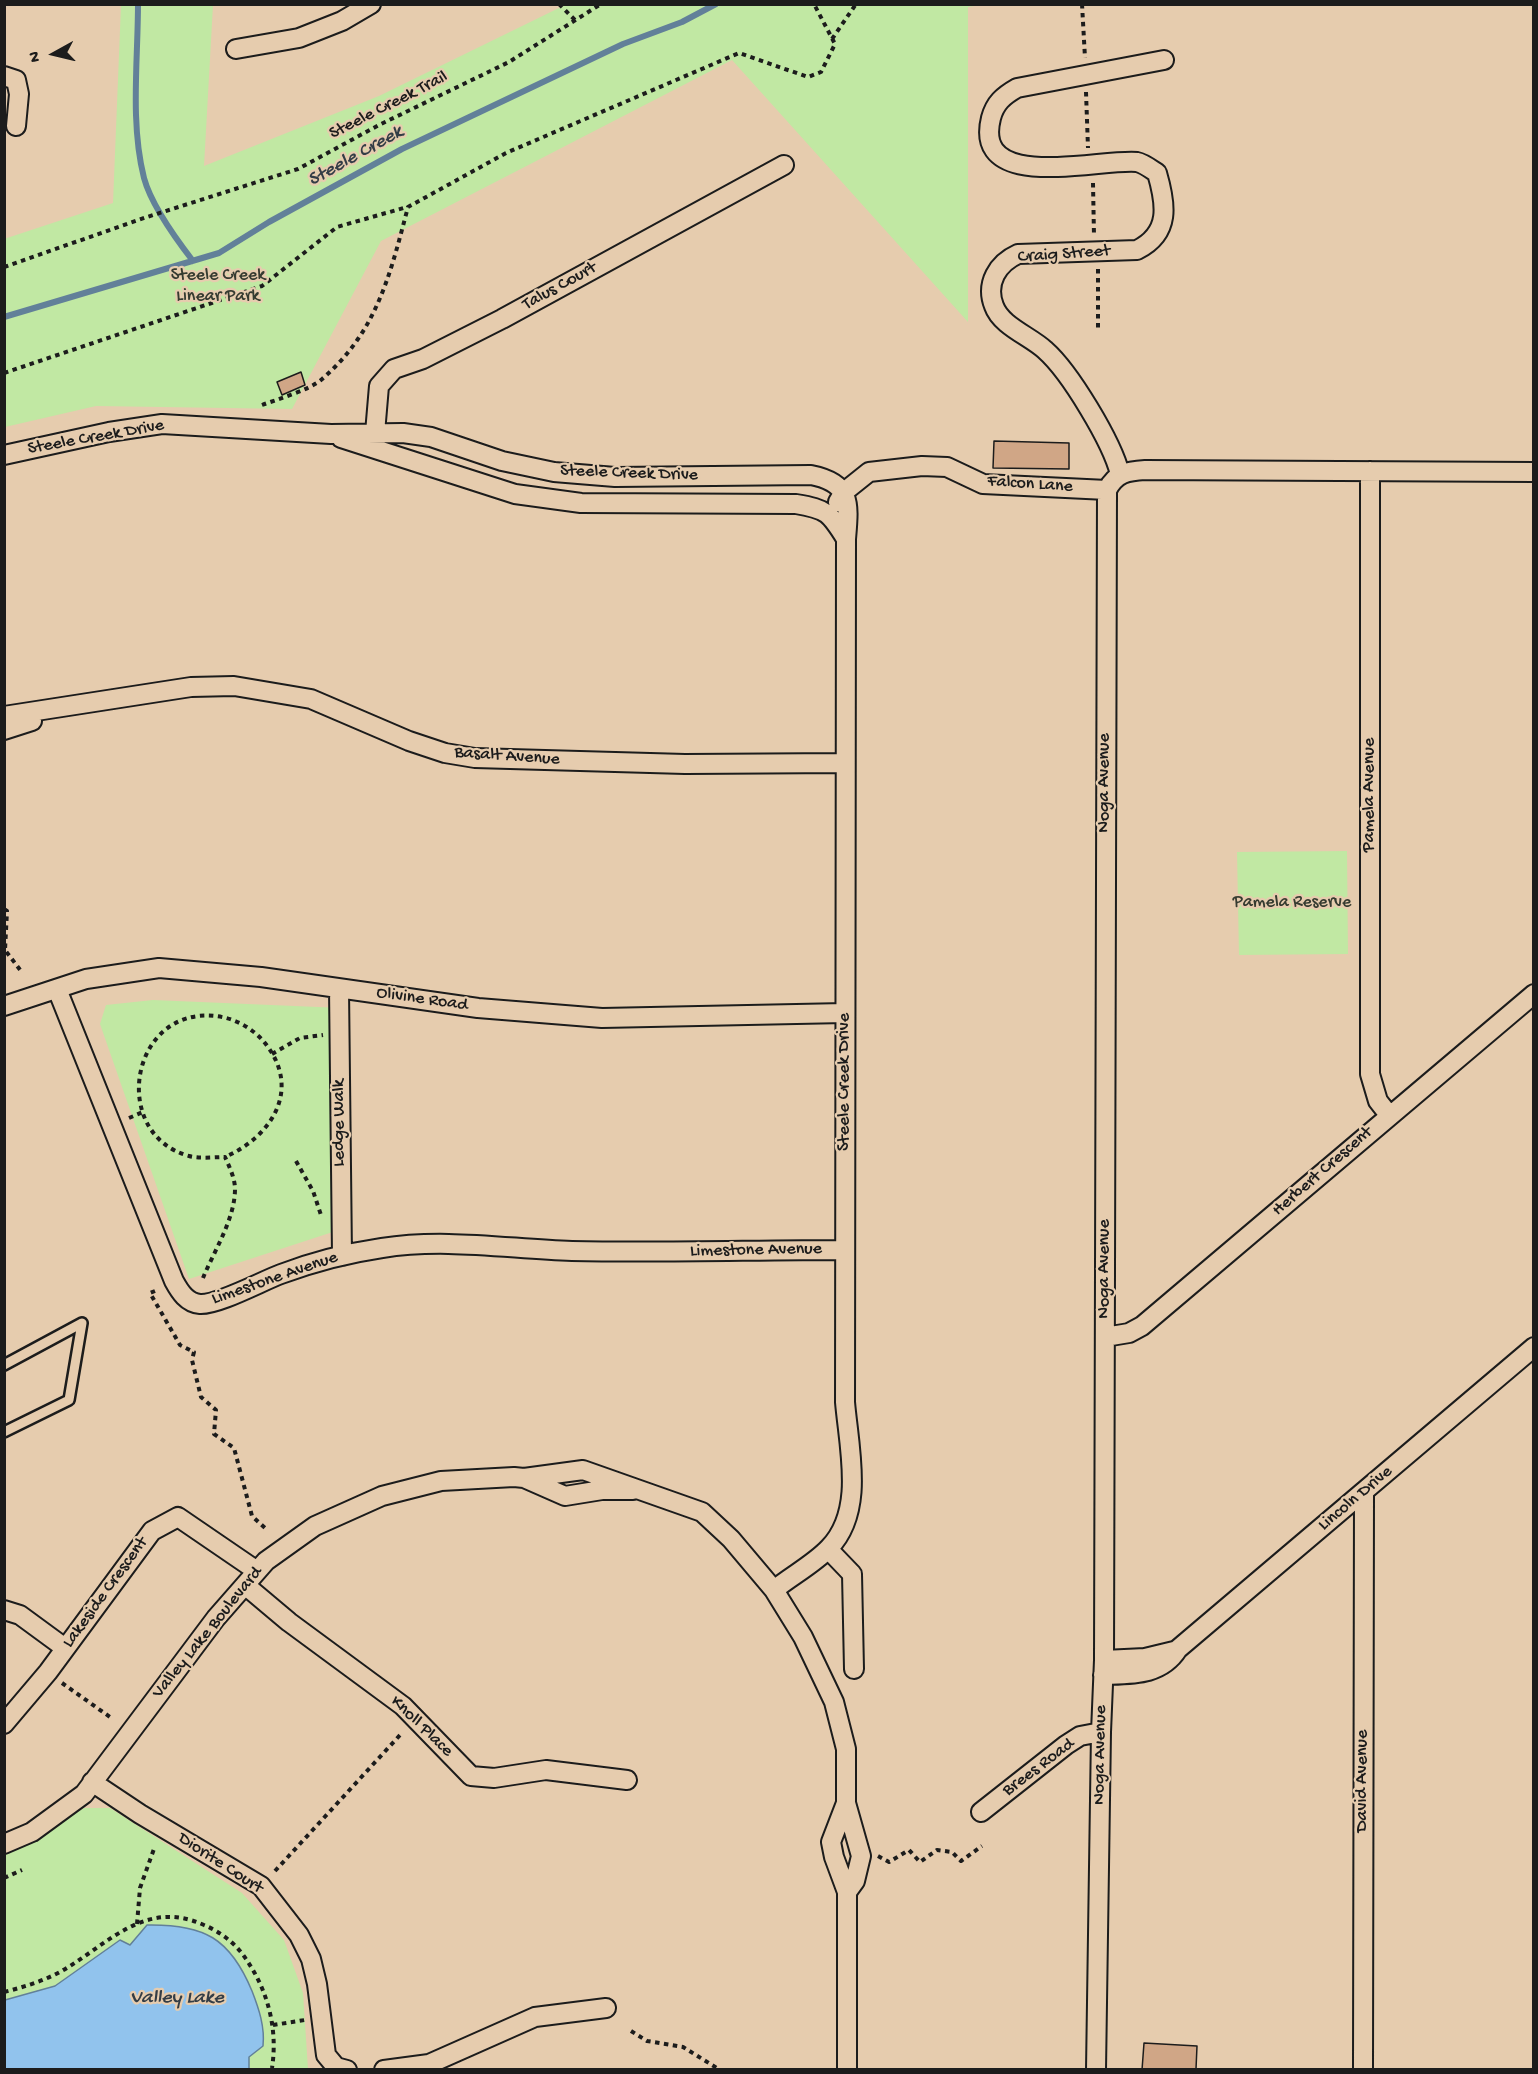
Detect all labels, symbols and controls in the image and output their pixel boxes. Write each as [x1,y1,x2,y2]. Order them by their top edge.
north arrow [24,24,84,84]
text: N [26,50,46,63]
street label: Steele Creek Trail [326,67,452,145]
water label: Steele Creek [304,121,408,193]
street label: Craig Street [1017,241,1111,269]
street label: Talus Court [519,258,601,316]
park label: Steele Creek Linear Park [171,265,265,308]
street label: Steele Creek Drive [26,415,166,461]
street label: Steele Creek Drive [560,461,698,487]
street label: Falcon Lane [986,471,1074,499]
street label: Noga Avenue [1094,733,1116,833]
street label: Pamela Avenue [1359,738,1381,852]
street label: Basalt Avenue [454,743,560,771]
park label: Pamela Reserve [1233,892,1351,914]
street label: Olivine Road [375,983,469,1017]
street label: Steele Creek Drive [834,1013,856,1151]
street label: Ledge Walk [329,1079,351,1167]
street label: Herbert Crescent [1268,1122,1378,1222]
street label: Noga Avenue [1094,1219,1116,1319]
street label: Limestone Avenue [690,1239,822,1263]
street label: Limestone Avenue [209,1247,341,1311]
street label: Lincoln Drive [1314,1462,1398,1536]
street label: Lakeside Crescent [59,1533,153,1653]
street label: Valley Lake Boulevard [148,1563,268,1703]
street label: Knoll Place [385,1692,457,1762]
street label: Noga Avenue [1089,1705,1113,1805]
street label: David Avenue [1352,1730,1374,1832]
street label: Brees Road [999,1734,1079,1802]
street label: Diorite Court [173,1828,267,1900]
water label: Valley Lake [130,1987,224,2011]

